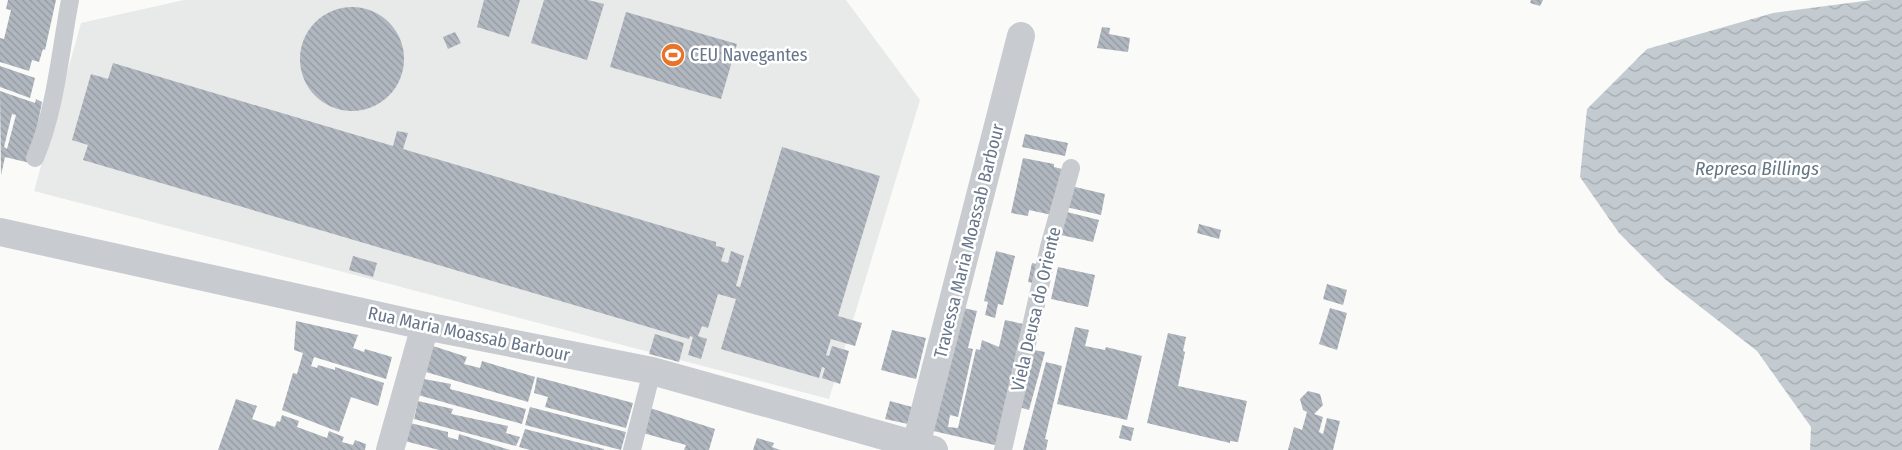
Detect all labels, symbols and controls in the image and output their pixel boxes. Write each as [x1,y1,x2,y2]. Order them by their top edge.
sports icon: CEU Navegantes [660,42,686,68]
place label: CEU Navegantes [690,44,808,66]
street label: Travessa Maria Moassab Barbour [929,121,1009,360]
water label: Represa Billings [1695,157,1819,180]
street label: Viela Deusa do Oriente [1006,225,1066,393]
street label: Rua Maria Moassab Barbour [366,302,573,366]

